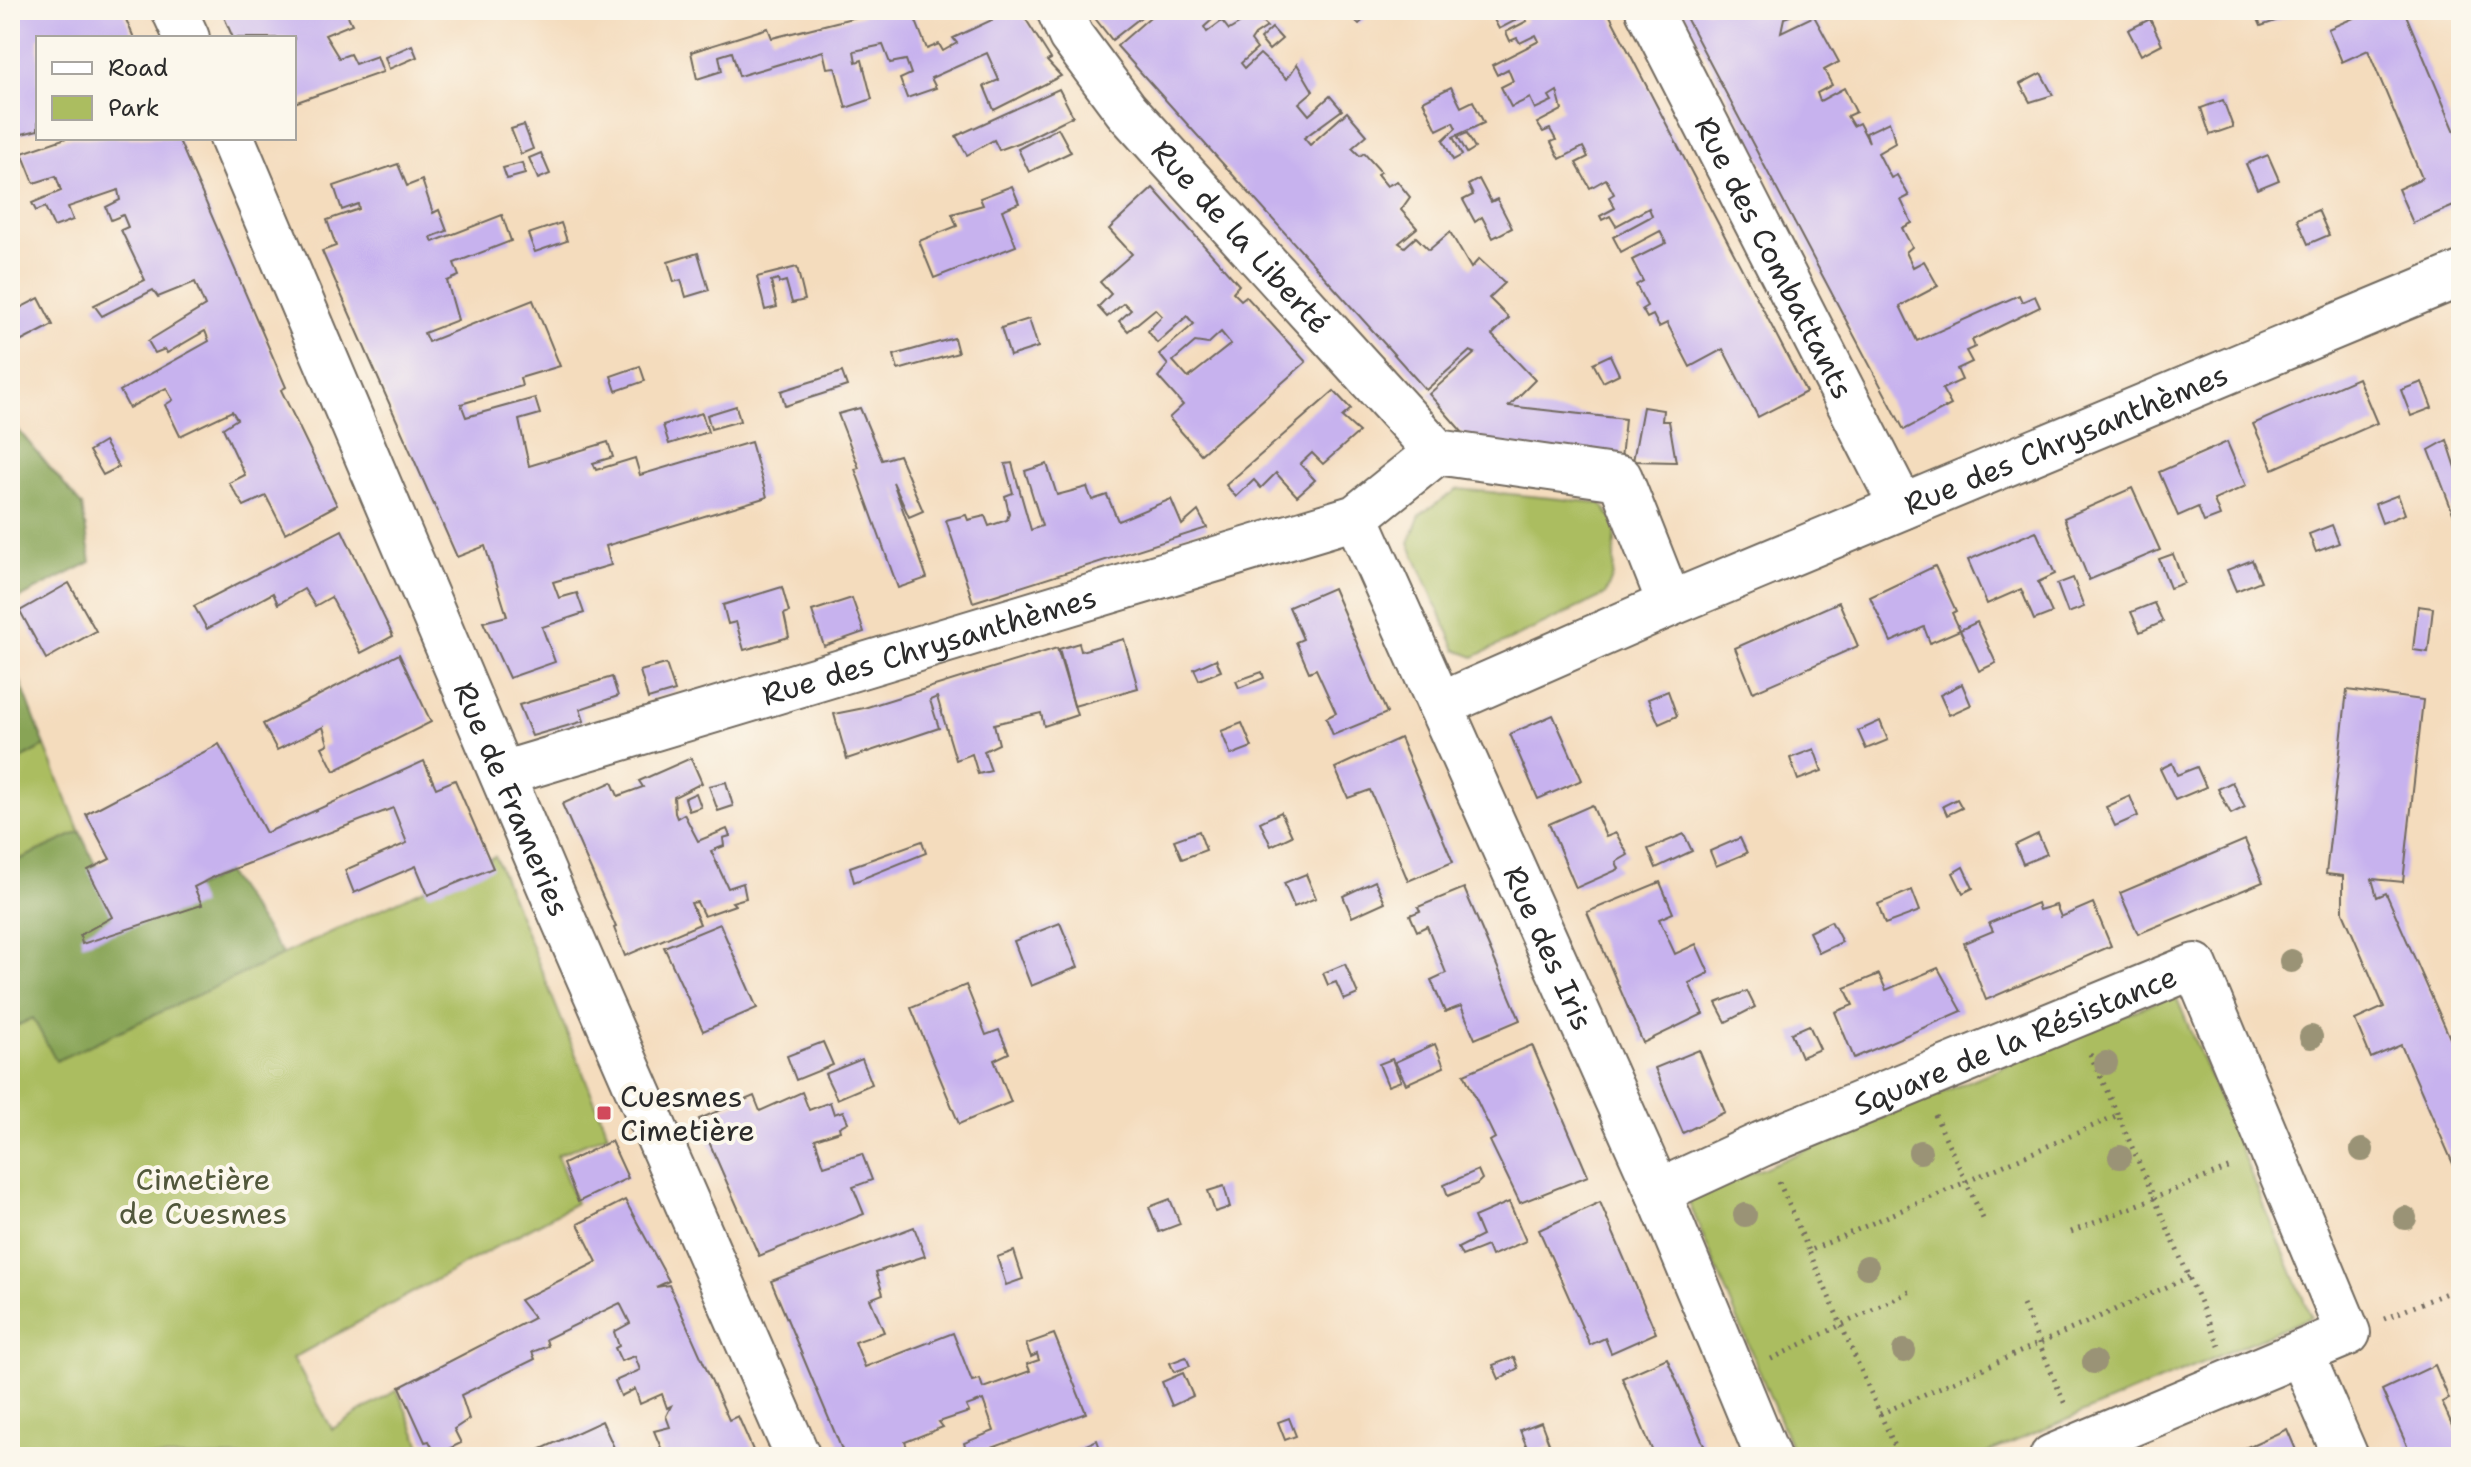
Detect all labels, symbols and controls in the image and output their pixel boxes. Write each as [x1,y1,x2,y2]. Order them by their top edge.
legend [36,36,296,140]
text: Road [108,52,168,84]
text: Park [108,92,160,124]
street label: Rue des Combattants [1685,109,1864,406]
street label: Rue de la Liberté [1142,131,1340,342]
street label: Rue des Chrysanthèmes [1898,353,2234,525]
street label: Rue des Chrysanthèmes [757,576,1101,715]
street label: Rue de Frameries [444,675,580,923]
street label: Rue des Iris [1494,859,1603,1037]
street label: Square de la Résistance [1847,955,2183,1125]
place label: Cuesmes Cimetière [620,1076,755,1151]
marker: Cuesmes Cimetière [595,1104,613,1122]
park label: Cimetière de Cuesmes [119,1159,287,1234]

